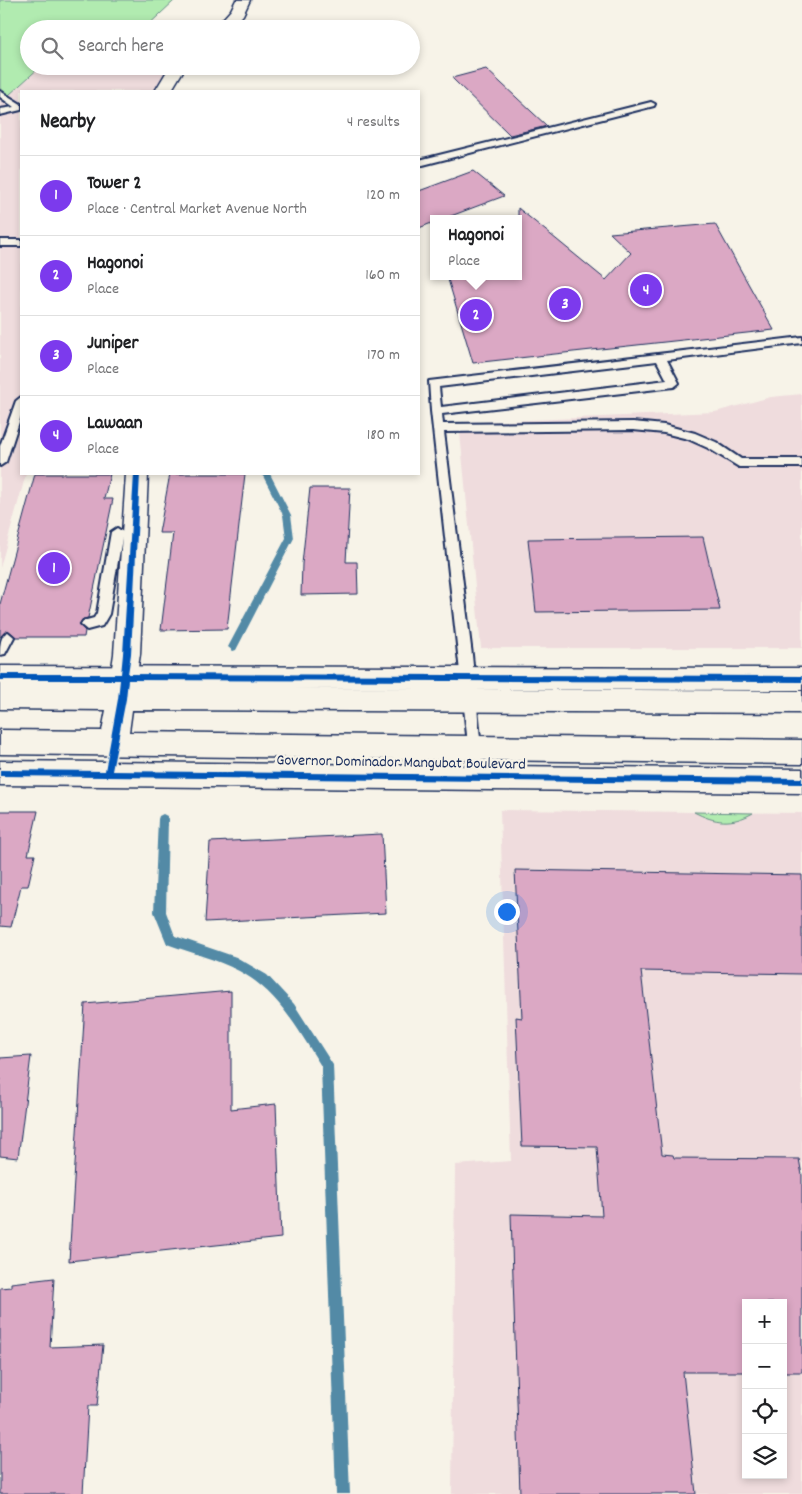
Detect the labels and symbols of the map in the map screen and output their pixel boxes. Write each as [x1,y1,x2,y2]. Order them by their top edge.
pin: 4 [630,271,662,309]
pin: 3 [549,285,581,323]
pin: 2 [460,296,492,334]
pin: 1 [38,549,70,587]
street label: Governor Dominador Mangubat Boulevard [276,749,526,777]
your location [494,899,520,925]

